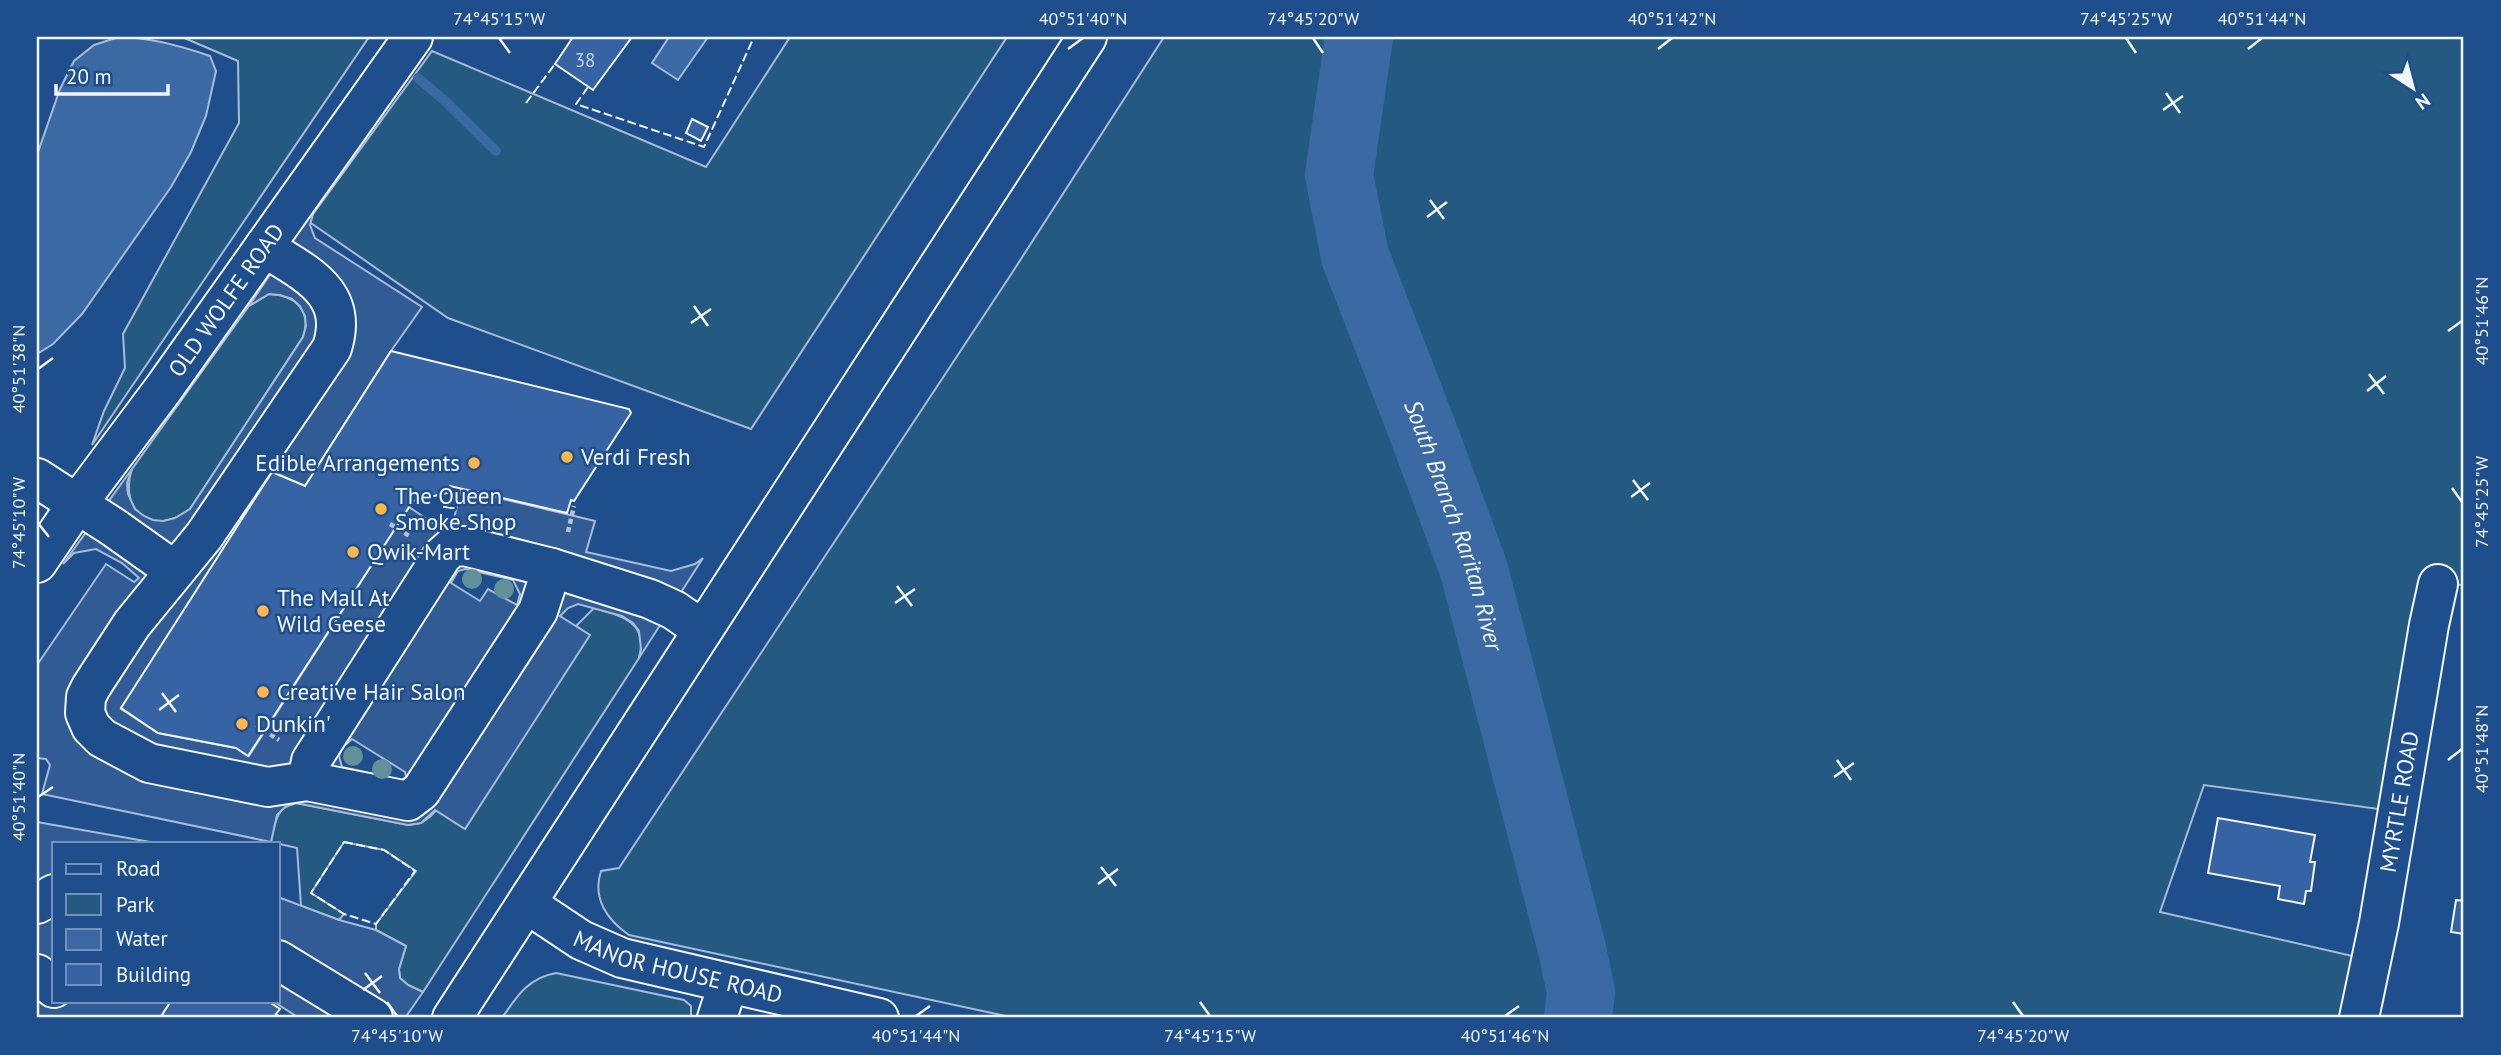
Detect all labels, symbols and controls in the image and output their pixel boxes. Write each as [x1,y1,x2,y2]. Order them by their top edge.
text: 74°45'15"W [453,7,545,30]
text: 40°51'40"N [1039,7,1127,30]
text: 74°45'20"W [1267,7,1359,30]
text: 40°51'42"N [1628,7,1716,30]
text: 74°45'25"W [2080,7,2172,30]
text: 40°51'44"N [2218,7,2306,30]
house number: 38 [575,48,595,72]
scale bar [56,52,168,96]
north arrow [2378,52,2448,122]
text: 20 m [66,63,112,90]
text: N [2411,88,2435,115]
street label: OLD WOLFE ROAD [162,217,290,382]
text: 40°51'46"N [2470,277,2493,365]
text: 40°51'38"N [7,325,30,413]
water label: South Branch Raritan River [1397,395,1511,656]
place label: Verdi Fresh [580,442,691,471]
place label: Edible Arrangements [255,448,460,477]
marker: Verdi Fresh [559,449,575,465]
marker: Edible Arrangements [466,455,482,471]
text: 74°45'25"W [2470,456,2493,548]
text: 74°45'10"W [7,477,30,569]
place label: The Queen Smoke Shop [395,481,516,536]
marker: The Queen Smoke Shop [373,501,389,517]
place label: Qwik-Mart [367,537,470,566]
marker: Qwik-Mart [345,544,361,560]
place label: The Mall At Wild Geese [277,583,390,638]
marker: The Mall At Wild Geese [255,603,271,619]
place label: Creative Hair Salon [277,677,466,706]
marker: Creative Hair Salon [255,684,271,700]
text: 40°51'48"N [2470,705,2493,793]
place label: Dunkin' [256,709,331,738]
marker: Dunkin' [234,716,250,732]
street label: MYRTLE ROAD [2373,729,2425,875]
text: 40°51'40"N [7,753,30,841]
legend [52,842,280,1002]
text: Road [116,855,160,882]
text: Park [116,891,155,918]
street label: MANOR HOUSE ROAD [569,923,785,1009]
text: Water [116,925,168,952]
text: Building [116,961,191,988]
text: 74°45'10"W [351,1024,443,1047]
text: 40°51'44"N [872,1024,960,1047]
text: 74°45'15"W [1164,1024,1256,1047]
text: 40°51'46"N [1461,1024,1549,1047]
text: 74°45'20"W [1977,1024,2069,1047]

